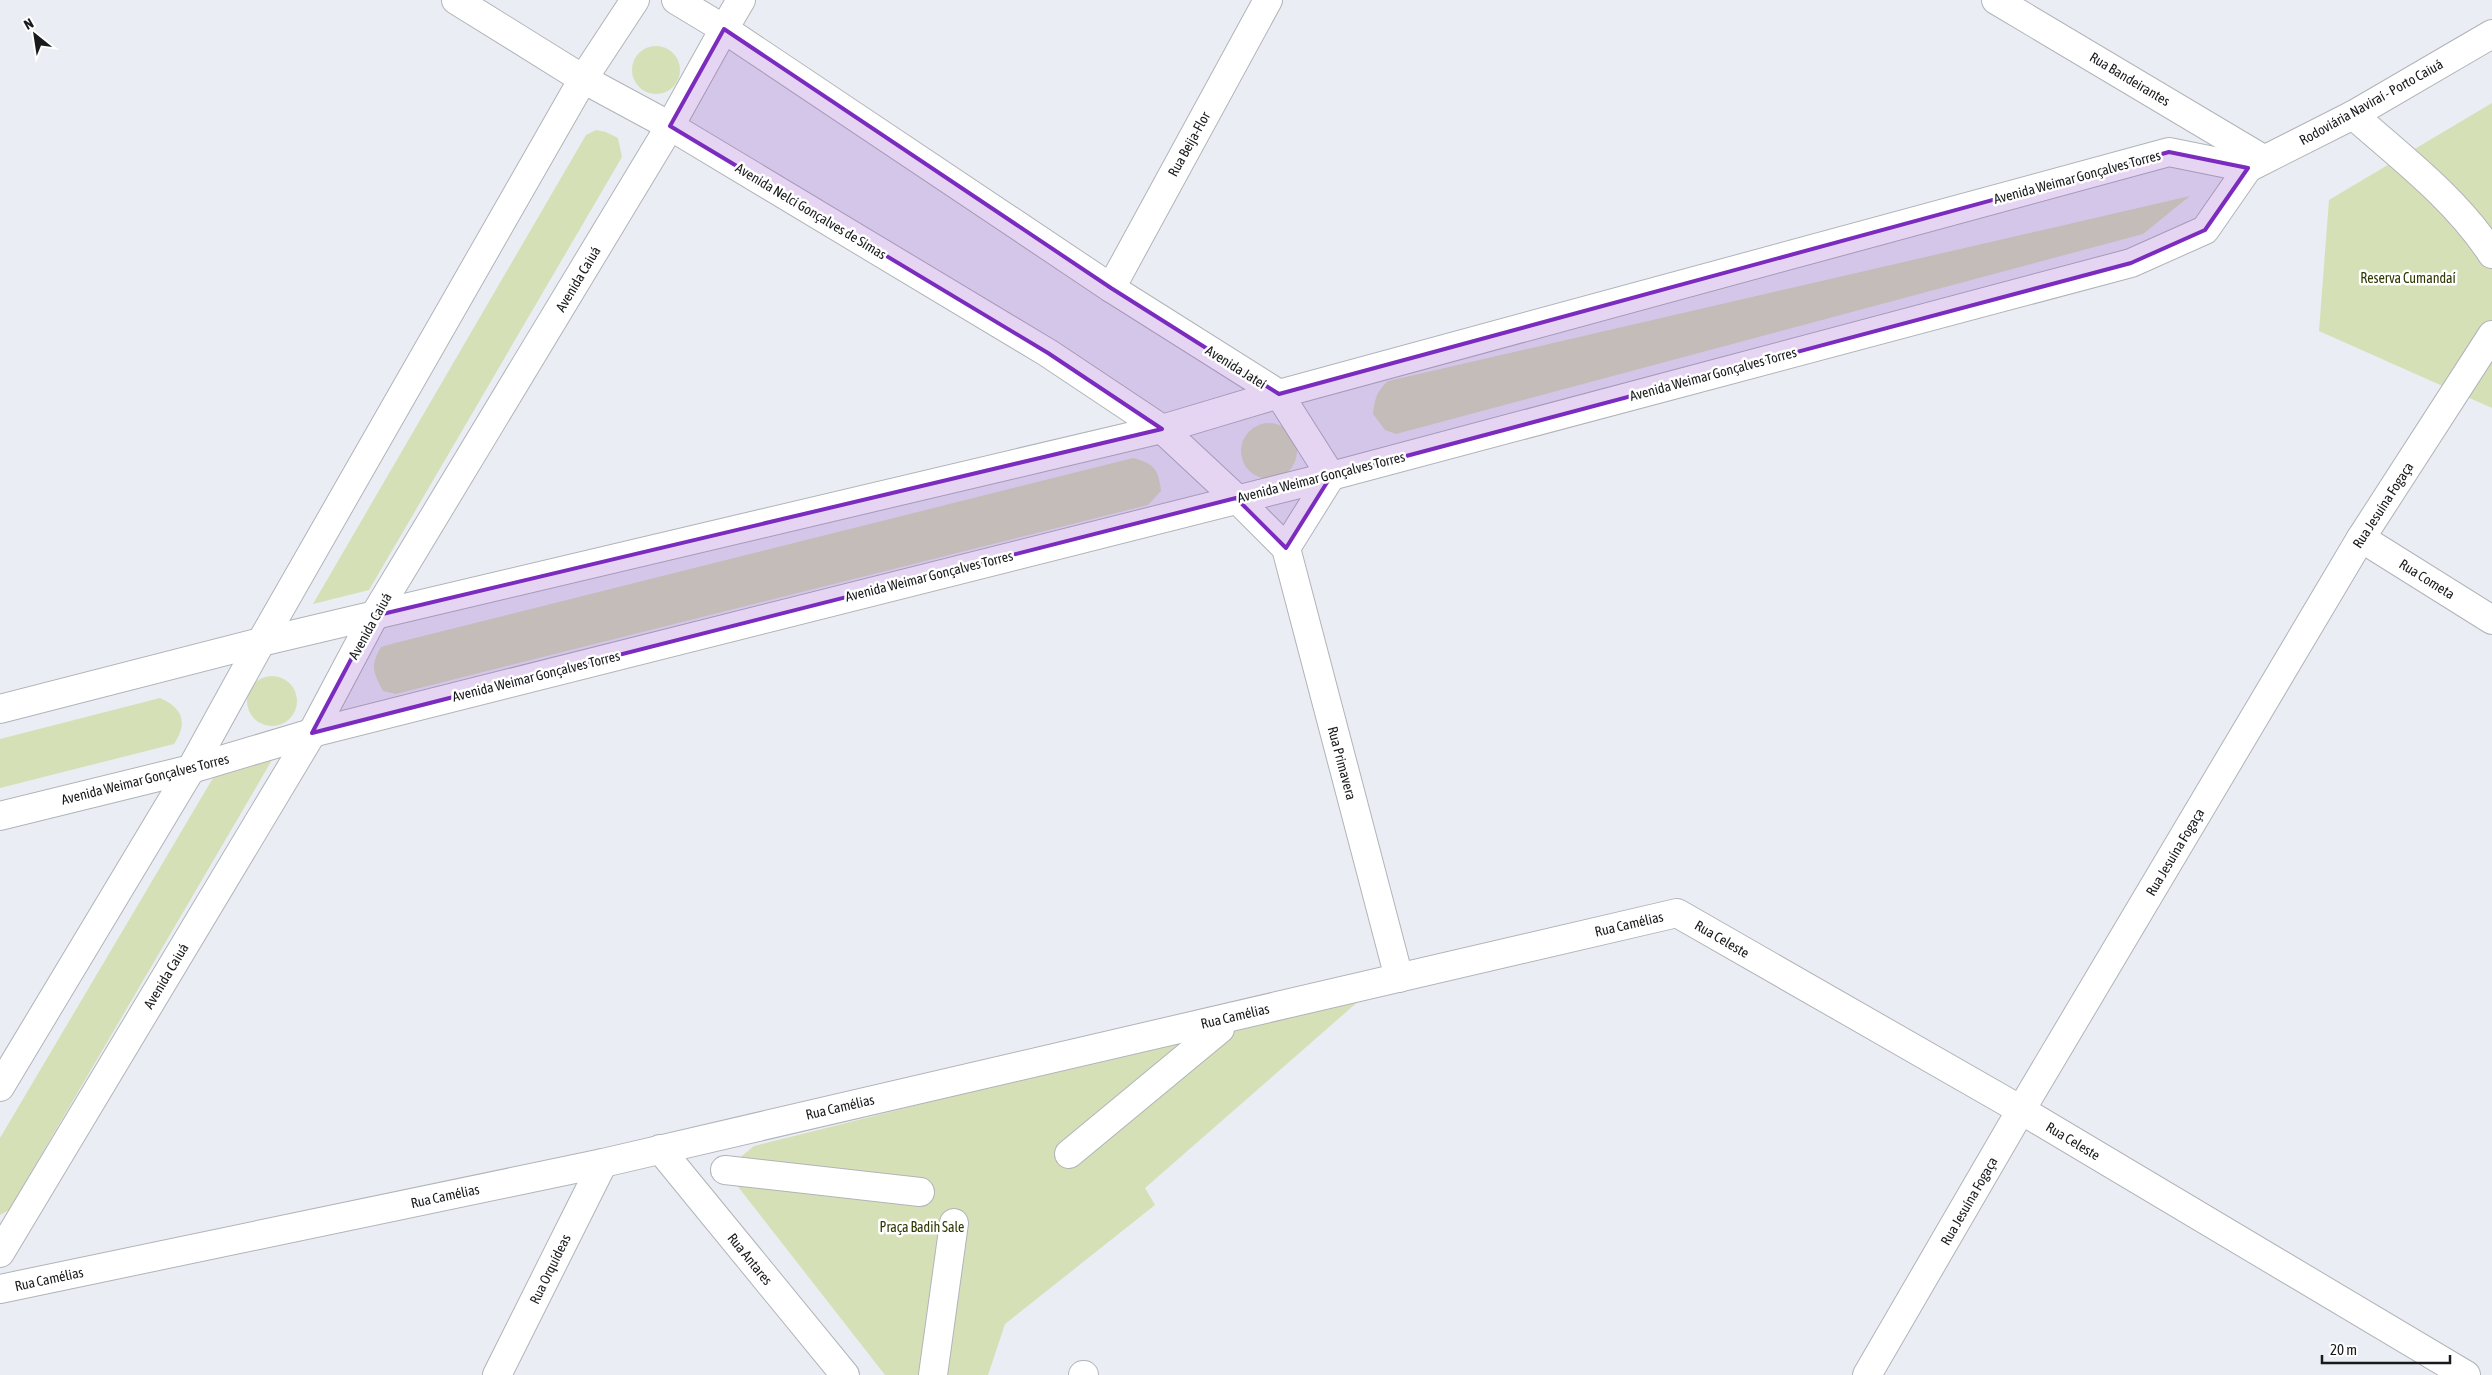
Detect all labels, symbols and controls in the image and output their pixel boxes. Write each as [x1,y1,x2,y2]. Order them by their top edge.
north arrow [10,10,60,60]
text: N [21,15,36,33]
street label: Rua Bandeirantes [2087,49,2173,109]
street label: Rodoviária Naviraí - Porto Caiuá [2296,56,2446,148]
street label: Rua Beija-Flor [1165,108,1214,179]
street label: Avenida Weimar Gonçalves Torres [1992,147,2162,207]
street label: Avenida Nelci Gonçalves de Simas [733,160,889,262]
street label: Avenida Caiuá [552,243,604,315]
park label: Reserva Cumandaí [2360,270,2456,286]
street label: Avenida Jateí [1203,342,1269,392]
street label: Avenida Weimar Gonçalves Torres [1628,344,1798,404]
street label: Avenida Weimar Gonçalves Torres [1236,448,1407,506]
street label: Rua Jesuína Fogaça [2349,459,2417,551]
street label: Avenida Weimar Gonçalves Torres [844,547,1015,605]
street label: Rua Cometa [2396,556,2458,602]
street label: Avenida Caiuá [345,590,395,662]
street label: Avenida Weimar Gonçalves Torres [451,647,622,705]
street label: Rua Primavera [1325,725,1359,801]
street label: Avenida Weimar Gonçalves Torres [60,750,231,808]
street label: Rua Jesuína Fogaça [2143,805,2207,899]
street label: Rua Camélias [1593,908,1665,940]
street label: Rua Celeste [1692,917,1752,961]
street label: Avenida Caiuá [140,940,192,1012]
street label: Rua Camélias [1199,1000,1271,1032]
street label: Rua Camélias [804,1091,876,1123]
street label: Rua Celeste [2043,1119,2103,1163]
street label: Rua Jesuína Fogaça [1937,1154,2001,1248]
street label: Rua Camélias [409,1181,481,1211]
park label: Praça Badih Sale [880,1219,964,1235]
street label: Rua Antares [724,1230,776,1288]
street label: Rua Orquídeas [526,1231,574,1306]
street label: Rua Camélias [13,1264,85,1294]
scale bar [2322,1332,2450,1364]
text: 20 m [2330,1341,2357,1358]

